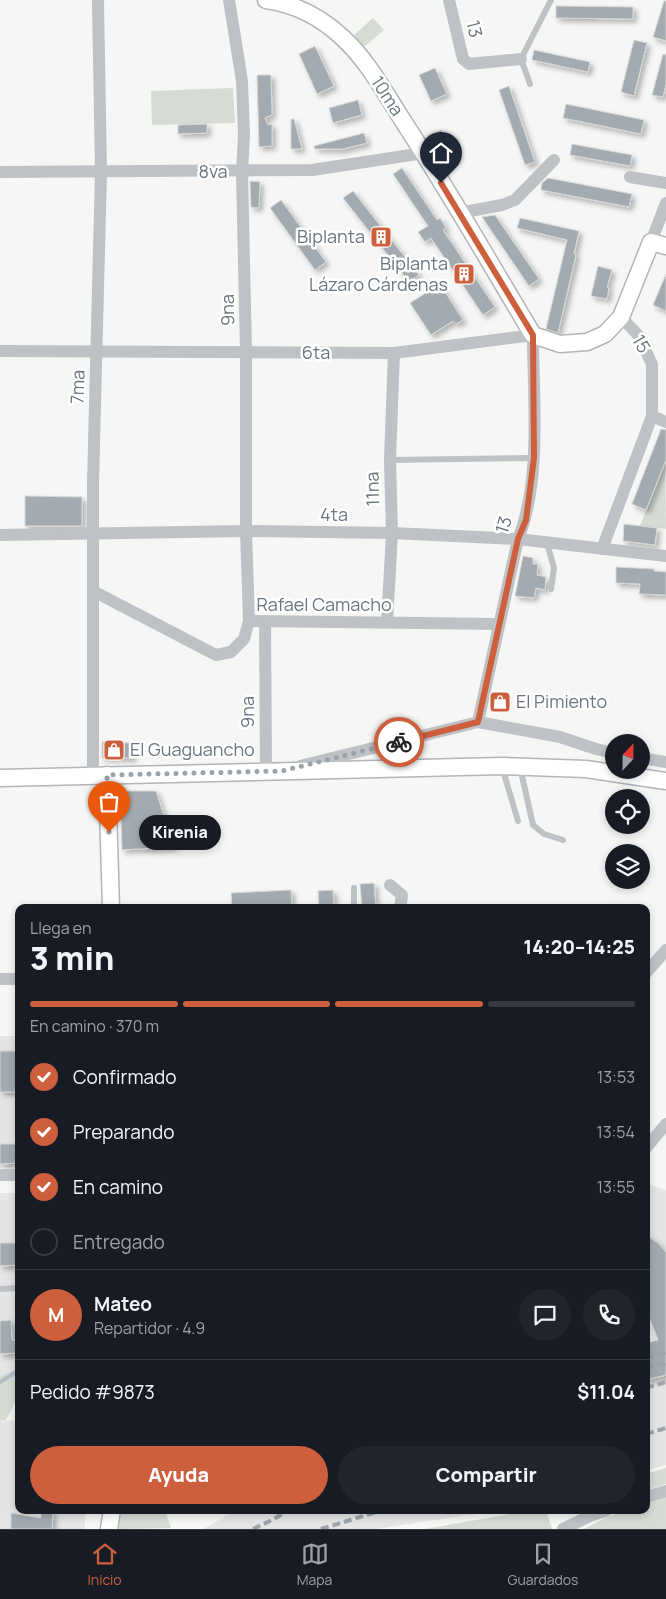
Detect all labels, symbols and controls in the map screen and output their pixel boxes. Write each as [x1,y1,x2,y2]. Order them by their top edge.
street label: 13 [461,18,489,40]
street label: 10ma [366,71,410,120]
pin [420,132,462,183]
icon: home [427,139,455,167]
street label: 8va [198,159,228,183]
place label: Biplanta [297,224,365,248]
building icon: Biplanta [369,225,393,249]
place label: Biplanta Lázaro Cárdenas [309,251,448,296]
building icon: Biplanta Lázaro Cárdenas [452,262,476,286]
street label: 9na [215,294,239,326]
street label: 15 [627,330,657,357]
street label: 6ta [302,340,330,364]
street label: 7ma [64,369,90,405]
street label: 11na [359,471,385,507]
street label: 4ta [320,502,348,526]
street label: 13 [489,513,517,536]
street label: Rafael Camacho [256,592,392,616]
place label: El Pimiento [516,689,607,713]
shop icon: El Pimiento [488,690,512,714]
street label: 9na [235,696,259,728]
courier [374,717,424,767]
icon: bike [385,728,413,756]
north arrow [605,734,650,779]
map controls [605,734,650,889]
place label: El Guaguancho [130,737,255,761]
shop icon: El Guaguancho [102,738,126,762]
pin [88,781,130,832]
icon: bag [95,788,123,816]
button: locate [605,789,650,834]
callout: Kirenia [139,814,222,850]
text: Kirenia [152,821,208,843]
button: layers [605,844,650,889]
text: Llega en [30,917,91,939]
text: 14:20–14:25 [524,934,635,960]
text: 3 min [30,936,114,980]
text: En camino · 370 m [30,1015,159,1037]
icon: check [30,1063,58,1091]
text: Confirmado [73,1064,177,1090]
text: 13:53 [597,1066,635,1088]
icon: check [30,1118,58,1146]
text: Preparando [73,1119,175,1145]
text: 13:54 [596,1121,635,1143]
icon: check [30,1173,58,1201]
text: En camino [73,1174,163,1200]
text: 13:55 [597,1176,635,1198]
text: Entregado [73,1229,165,1255]
button: chat [519,1289,571,1341]
button: phone [583,1289,635,1341]
text: Mateo [94,1291,152,1317]
text: M [48,1302,64,1328]
text: Repartidor · 4.9 [94,1317,205,1339]
text: Pedido #9873 [30,1379,155,1405]
text: $11.04 [577,1379,635,1405]
button: Ayuda [30,1446,328,1504]
button: Compartir [338,1446,635,1504]
tab: Inicio [88,1540,122,1589]
tab: Mapa [297,1540,332,1589]
tab: Guardados [508,1540,578,1589]

